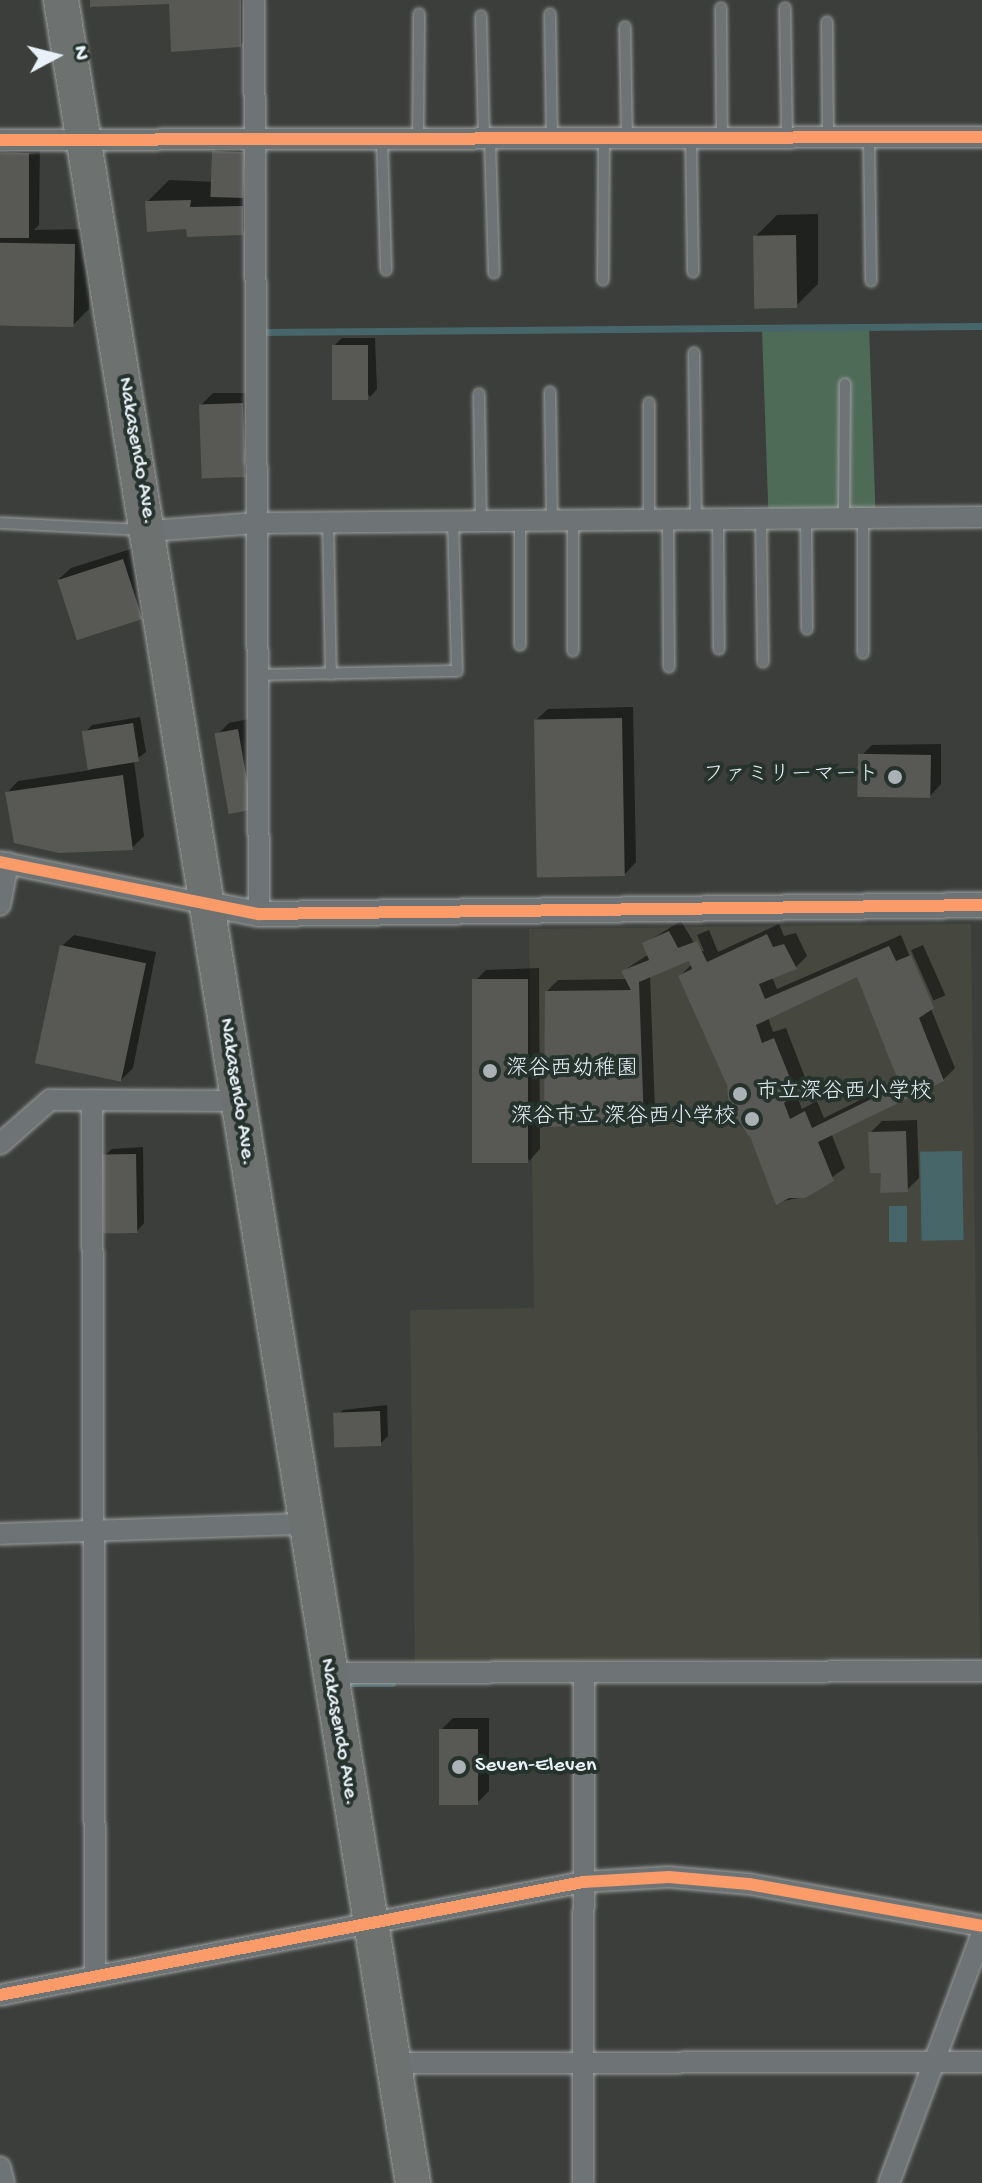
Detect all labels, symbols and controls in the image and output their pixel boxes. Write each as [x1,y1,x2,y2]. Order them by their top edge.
north arrow [16,16,96,96]
text: N [66,44,94,62]
street label: Nakasendo Ave. [110,375,162,527]
place label: ファミリーマート [703,764,879,790]
marker: ファミリーマート [886,768,904,786]
street label: Nakasendo Ave. [211,1016,261,1168]
place label: 深谷西幼稚園 [506,1058,638,1084]
marker: 深谷西幼稚園 [481,1062,499,1080]
place label: 市立深谷西小学校 [756,1081,932,1107]
marker: 市立深谷西小学校 [731,1085,749,1103]
place label: 深谷市立 深谷西小学校 [511,1106,736,1132]
marker: 深谷市立 深谷西小学校 [743,1110,761,1128]
street label: Nakasendo Ave. [312,1656,364,1808]
place label: Seven-Eleven [475,1754,596,1780]
marker: Seven-Eleven [450,1758,468,1776]

